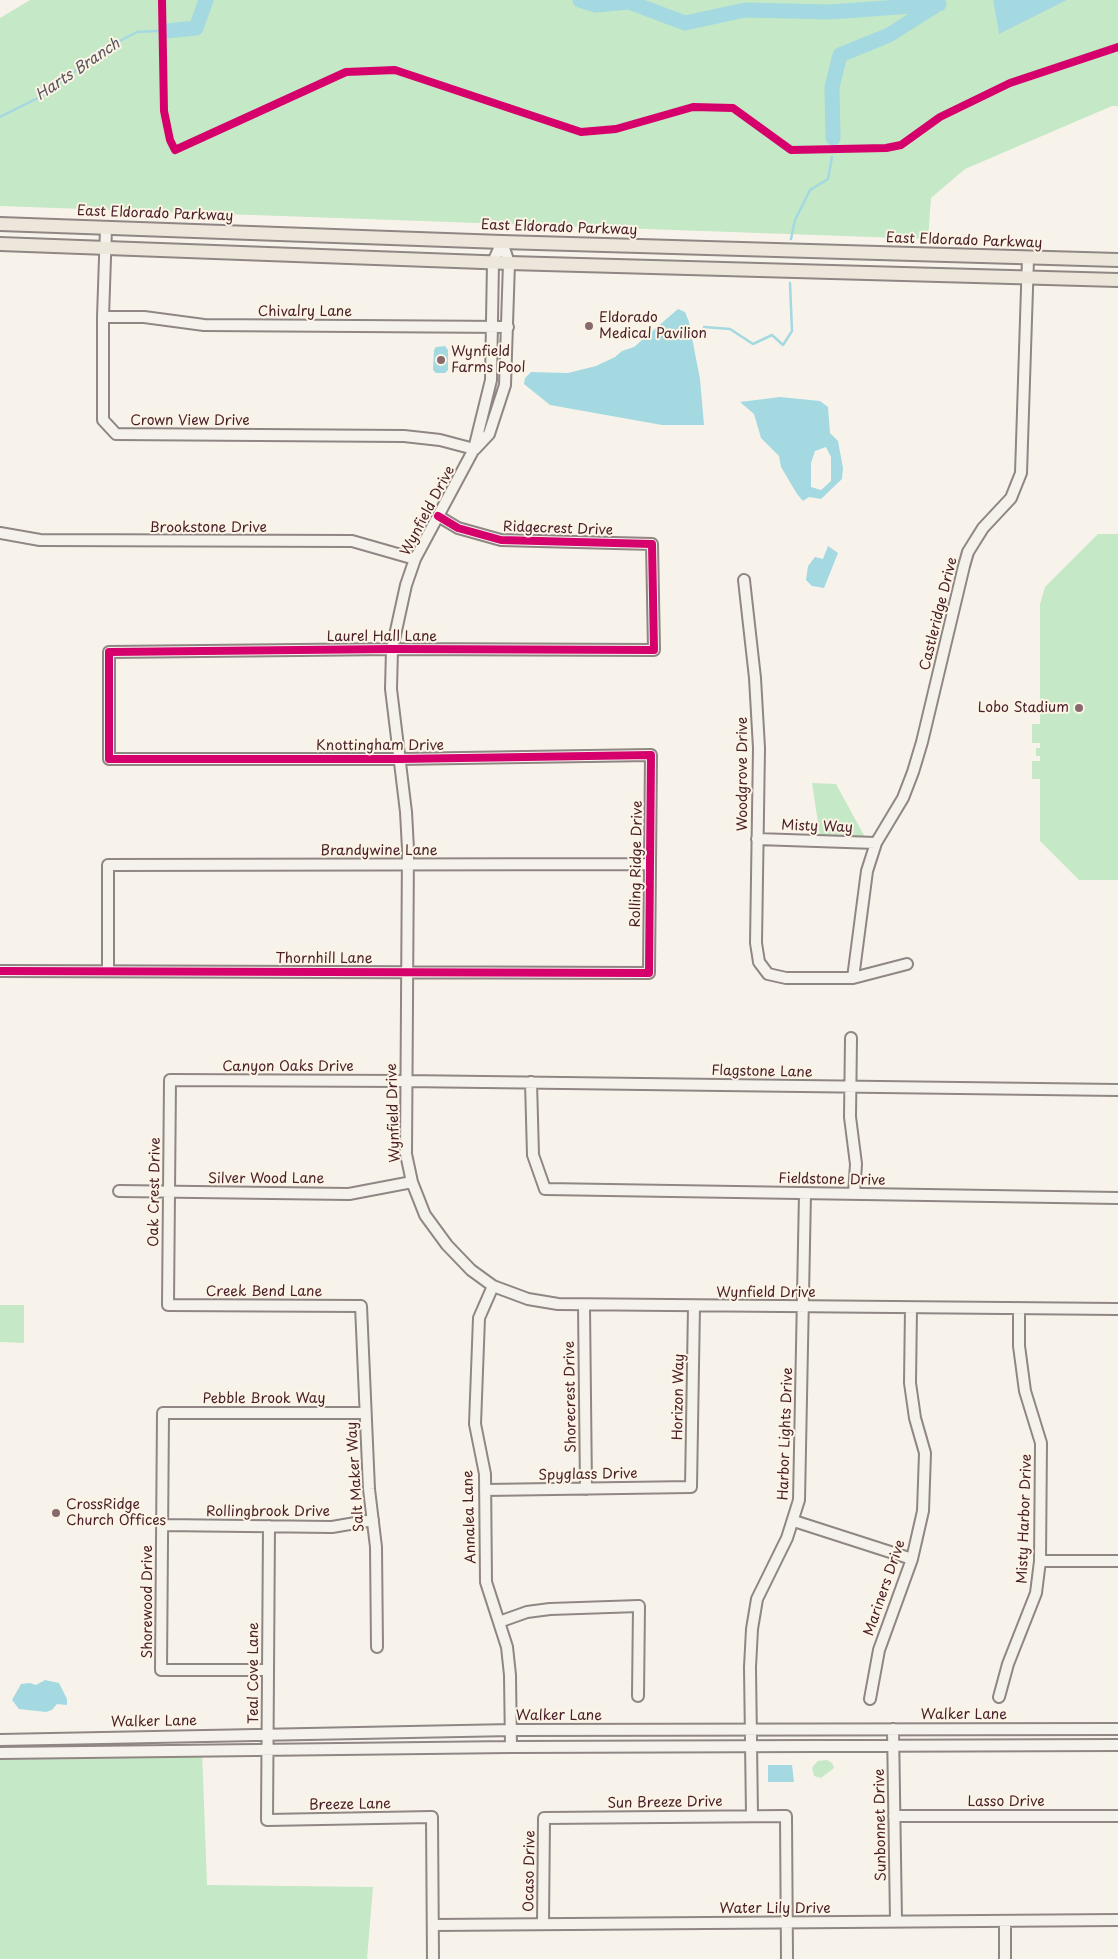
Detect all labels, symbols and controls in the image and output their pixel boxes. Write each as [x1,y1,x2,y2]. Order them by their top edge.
water label: Harts Branch [33,35,123,105]
street label: East Eldorado Parkway [77,203,233,225]
street label: East Eldorado Parkway [481,217,637,239]
street label: East Eldorado Parkway [886,230,1042,252]
street label: Chivalry Lane [258,304,352,320]
place label: Eldorado Medical Pavilion [599,310,707,342]
marker: Eldorado Medical Pavilion [583,320,595,332]
place label: Wynfield Farms Pool [451,344,526,377]
marker: Wynfield Farms Pool [435,354,447,366]
street label: Crown View Drive [130,413,250,429]
street label: Wynfield Drive [397,463,459,559]
street label: Ridgecrest Drive [503,519,613,539]
street label: Brookstone Drive [149,520,267,536]
street label: Castleridge Drive [917,556,961,672]
street label: Laurel Hall Lane [327,629,437,645]
place label: Lobo Stadium [978,700,1069,716]
marker: Lobo Stadium [1073,702,1085,714]
street label: Woodgrove Drive [735,717,751,831]
street label: Knottingham Drive [316,738,444,754]
street label: Rolling Ridge Drive [627,800,647,928]
street label: Misty Way [781,817,853,837]
street label: Brandywine Lane [320,843,438,859]
street label: Thornhill Lane [275,951,373,967]
street label: Canyon Oaks Drive [222,1059,354,1075]
street label: Wynfield Drive [384,1063,404,1163]
street label: Flagstone Lane [711,1063,813,1081]
street label: Oak Crest Drive [146,1137,164,1247]
street label: Silver Wood Lane [208,1171,324,1187]
street label: Fieldstone Drive [778,1171,886,1189]
street label: Creek Bend Lane [206,1284,322,1300]
street label: Wynfield Drive [716,1285,816,1301]
street label: Shorecrest Drive [562,1341,580,1453]
street label: Horizon Way [670,1354,688,1440]
street label: Harbor Lights Drive [775,1367,797,1501]
street label: Pebble Brook Way [203,1391,325,1407]
street label: Salt Maker Way [344,1421,368,1533]
street label: Misty Harbor Drive [1014,1454,1036,1584]
street label: Spyglass Drive [538,1466,638,1484]
street label: Annalea Lane [460,1470,480,1564]
place label: CrossRidge Church Offices [66,1497,166,1530]
street label: Rollingbrook Drive [206,1504,330,1520]
marker: CrossRidge Church Offices [50,1507,62,1519]
street label: Mariners Drive [861,1538,909,1638]
street label: Shorewood Drive [140,1545,156,1659]
street label: Teal Cove Lane [246,1622,262,1724]
street label: Walker Lane [921,1707,1007,1723]
street label: Walker Lane [516,1708,602,1724]
street label: Walker Lane [111,1713,197,1731]
street label: Sunbonnet Drive [872,1768,890,1882]
street label: Sun Breeze Drive [607,1794,723,1812]
street label: Lasso Drive [967,1794,1045,1810]
street label: Breeze Lane [309,1796,391,1814]
street label: Ocaso Drive [521,1830,539,1912]
street label: Water Lily Drive [719,1901,831,1917]

